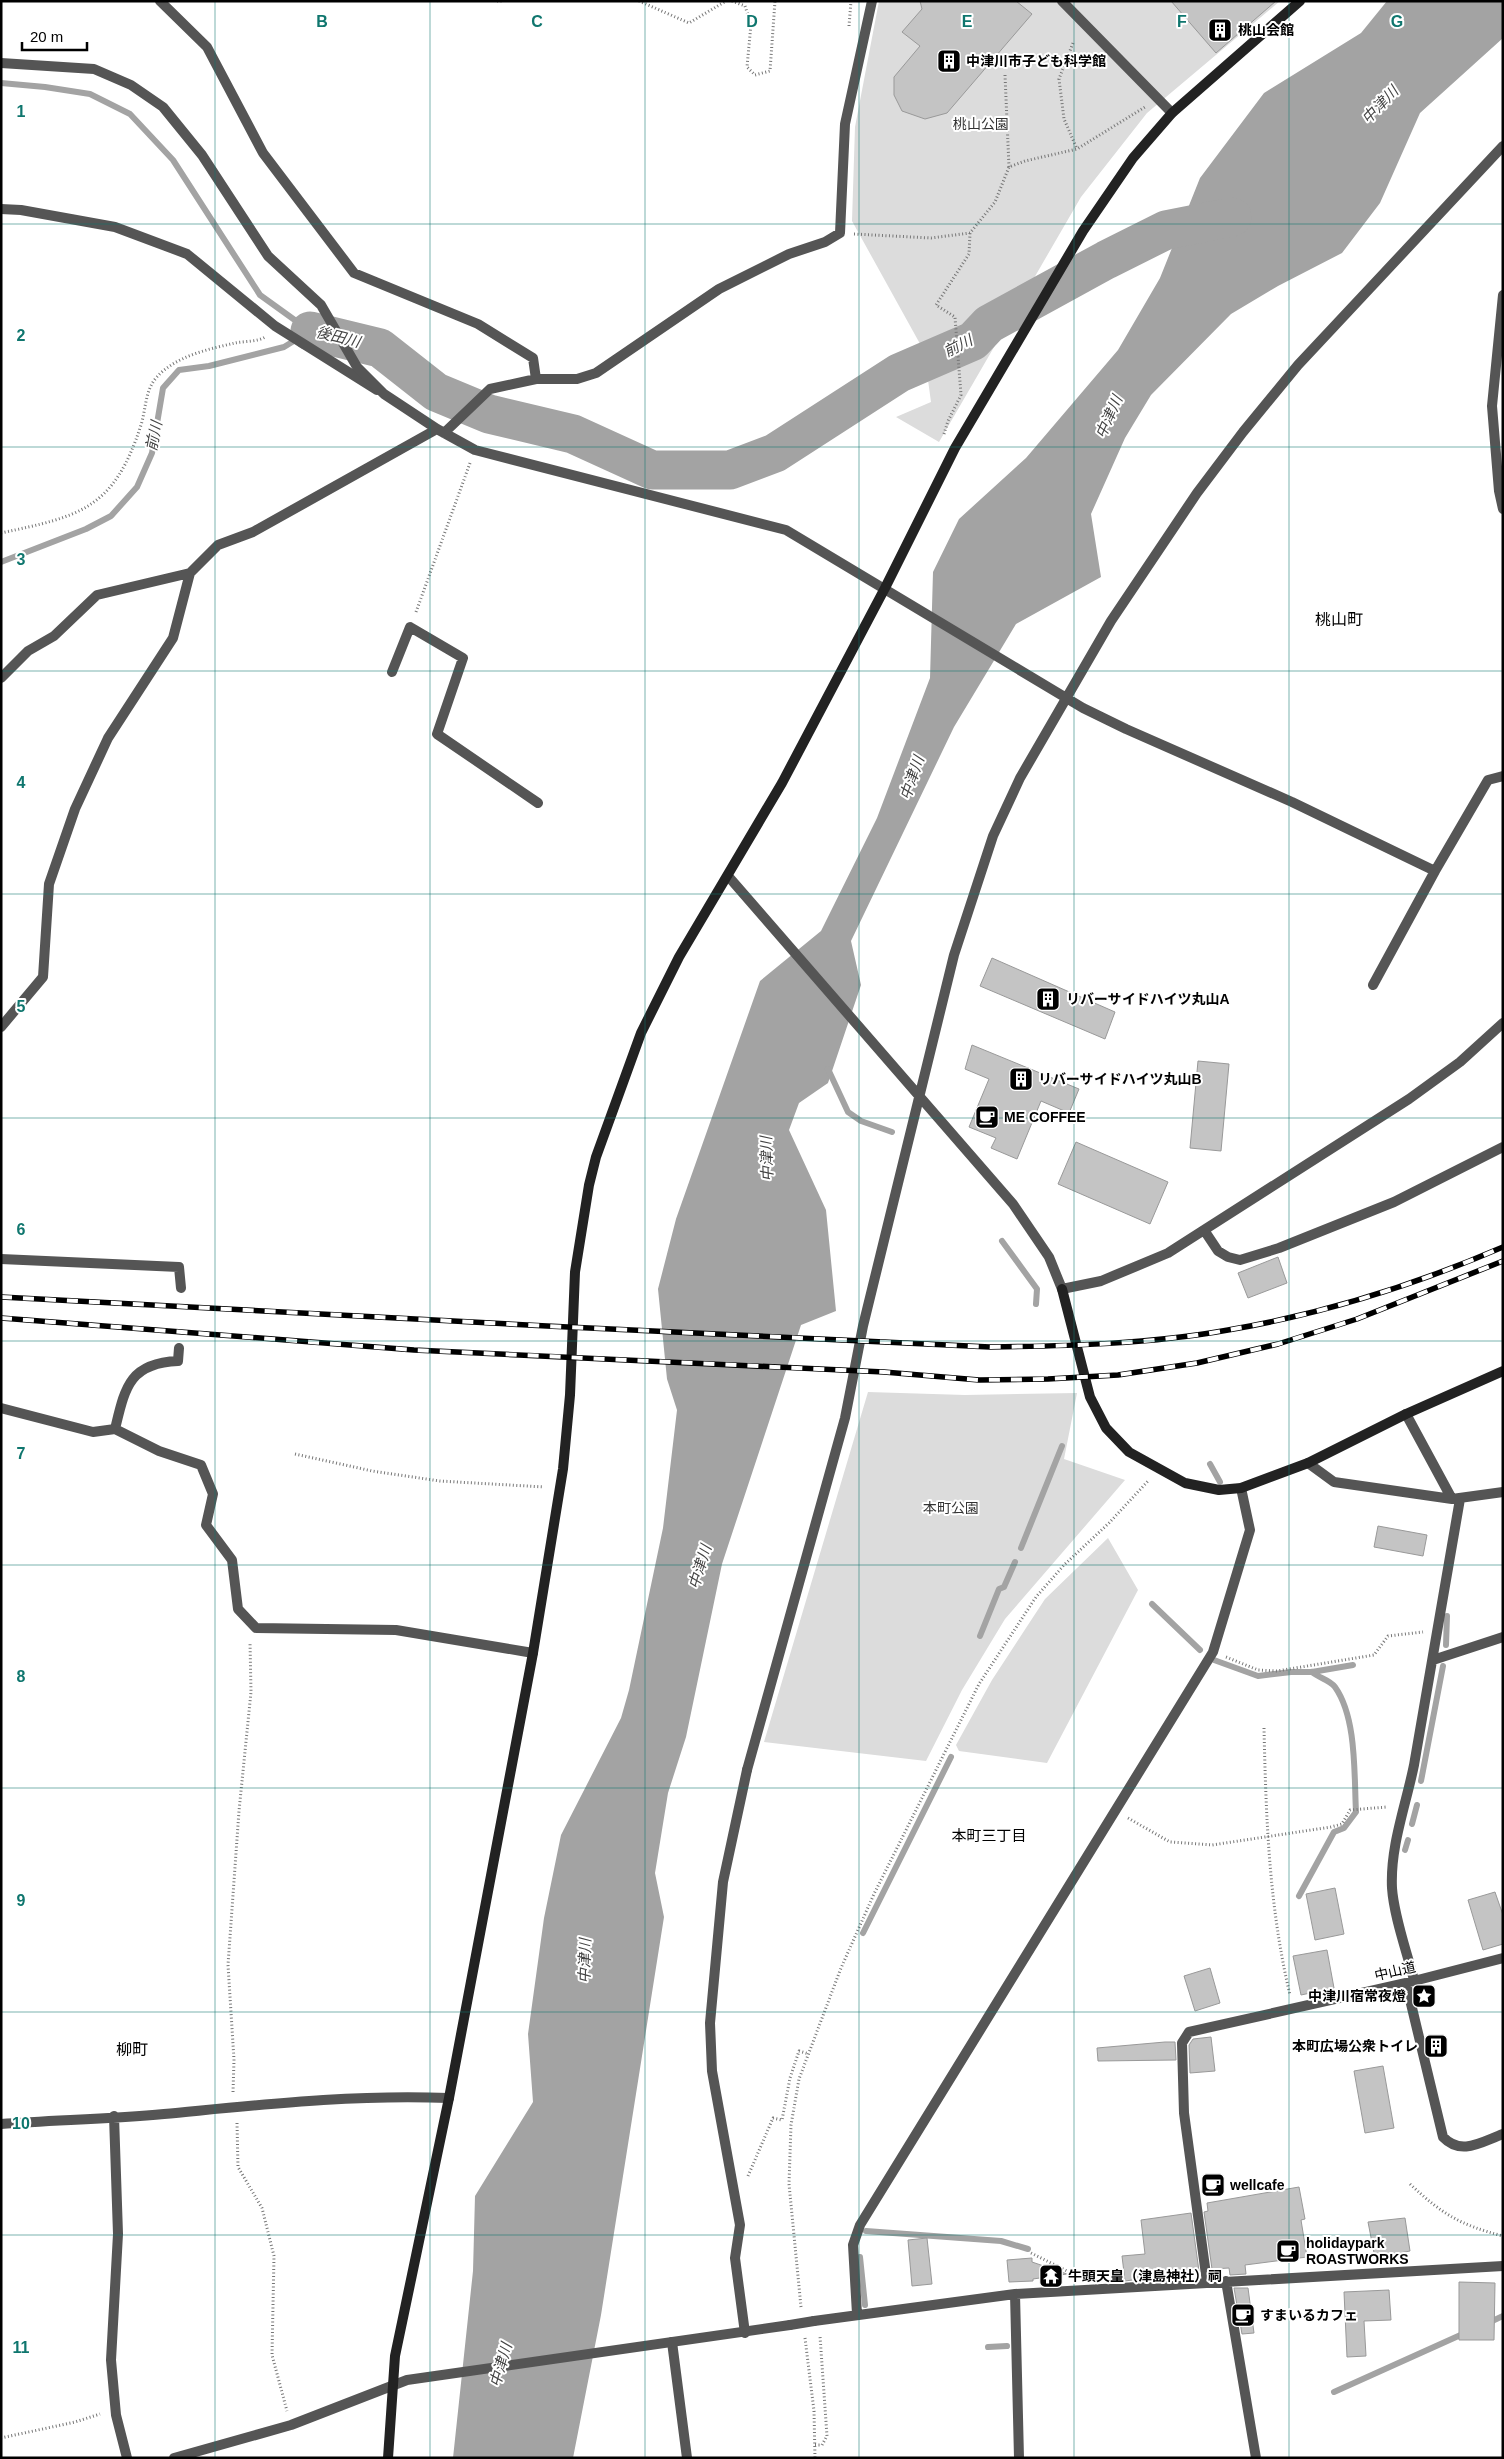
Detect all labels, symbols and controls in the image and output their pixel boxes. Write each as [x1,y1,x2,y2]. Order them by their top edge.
text: B [316,13,328,30]
text: C [531,13,543,30]
text: D [746,13,758,30]
text: E [962,13,973,30]
text: F [1177,13,1187,30]
text: G [1391,13,1403,30]
building icon: 桃山会館 [1207,17,1233,43]
scale bar [22,20,88,52]
place label: 桃山会館 [1238,22,1294,38]
text: 20 m [30,28,63,45]
building icon: 中津川市子ども科学館 [936,48,962,74]
place label: 中津川市子ども科学館 [966,53,1106,69]
water label: 中津川 [1358,81,1403,127]
text: 1 [17,103,26,120]
park label: 桃山公園 [953,116,1009,132]
water label: 後田川 [314,323,364,351]
text: 2 [17,327,26,344]
water label: 前川 [941,330,977,360]
water label: 中津川 [1092,391,1126,441]
water label: 前川 [142,418,165,452]
text: 3 [17,551,26,568]
district label: 桃山町 [1315,611,1363,628]
water label: 中津川 [896,752,928,802]
text: 4 [17,774,26,791]
building icon: リバーサイドハイツ丸山A [1035,986,1061,1012]
place label: リバーサイドハイツ丸山A [1066,991,1230,1007]
text: 5 [17,998,26,1015]
building icon: リバーサイドハイツ丸山B [1008,1066,1034,1092]
place label: リバーサイドハイツ丸山B [1038,1071,1202,1087]
cafe icon: ME COFFEE [974,1104,1000,1130]
place label: ME COFFEE [1004,1109,1086,1125]
water label: 中津川 [757,1134,776,1182]
text: 6 [17,1221,26,1238]
text: 7 [17,1445,26,1462]
park label: 本町公園 [923,1500,979,1516]
water label: 中津川 [685,1541,715,1591]
text: 8 [17,1668,26,1685]
district label: 本町三丁目 [951,1827,1027,1844]
text: 9 [17,1892,26,1909]
water label: 中津川 [576,1936,593,1984]
street label: 中山道 [1373,1958,1417,1984]
place icon: 中津川宿常夜燈 [1411,1983,1437,2009]
place label: 中津川宿常夜燈 [1308,1988,1406,2004]
building icon: 本町広場公衆トイレ [1423,2033,1449,2059]
place label: 本町広場公衆トイレ [1292,2038,1418,2054]
district label: 柳町 [116,2041,148,2058]
text: 10 [12,2115,30,2132]
cafe icon: wellcafe [1200,2172,1226,2198]
place label: wellcafe [1229,2177,1285,2193]
place label: holidaypark ROASTWORKS [1306,2235,1409,2267]
cafe icon: holidaypark ROASTWORKS [1275,2238,1301,2264]
temple icon: 牛頭天皇（津島神社）祠 [1038,2263,1064,2289]
place label: 牛頭天皇（津島神社）祠 [1068,2268,1222,2284]
cafe icon: すまいるカフェ [1230,2302,1256,2328]
place label: すまいるカフェ [1260,2307,1358,2323]
text: 11 [13,2339,30,2356]
water label: 中津川 [486,2339,515,2389]

